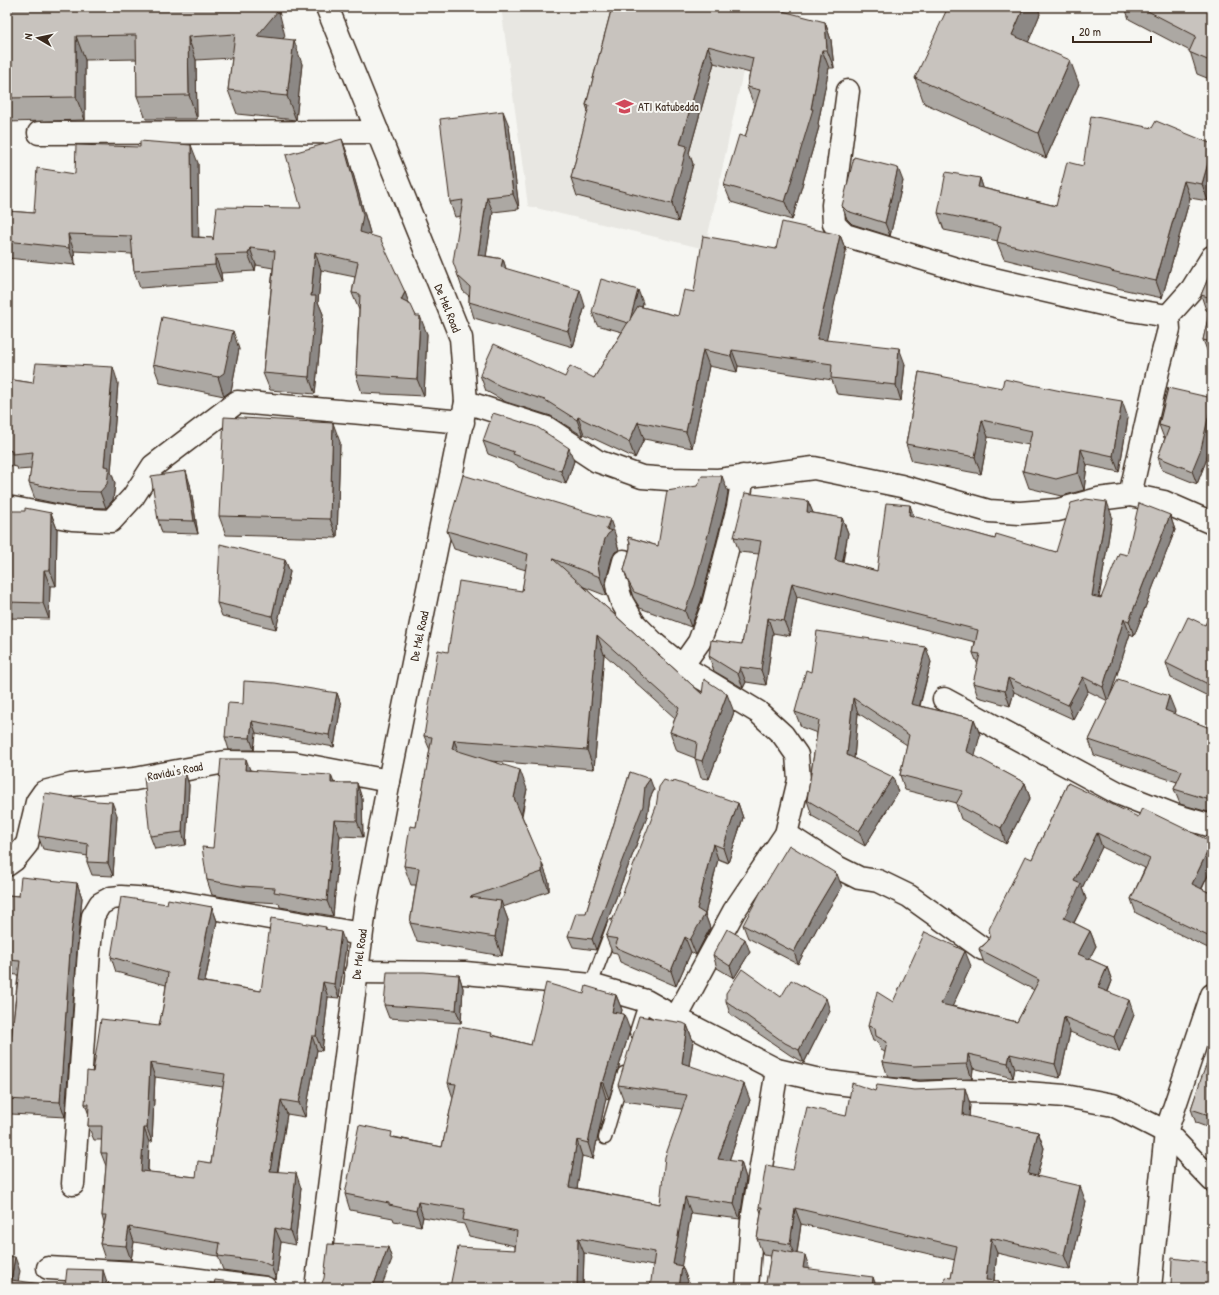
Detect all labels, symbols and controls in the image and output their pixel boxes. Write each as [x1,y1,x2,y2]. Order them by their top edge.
north arrow [18,18,58,58]
scale bar [1073,18,1151,44]
text: 20 m [1079,23,1101,40]
text: N [21,32,36,40]
school or university icon: ATI Katubedda [615,96,635,116]
place label: ATI Katubedda [638,98,699,115]
street label: De Mel Road [431,281,466,335]
street label: De Mel Road [405,609,433,663]
street label: Ravidu's Road [146,757,204,785]
street label: De Mel Road [347,927,371,980]

